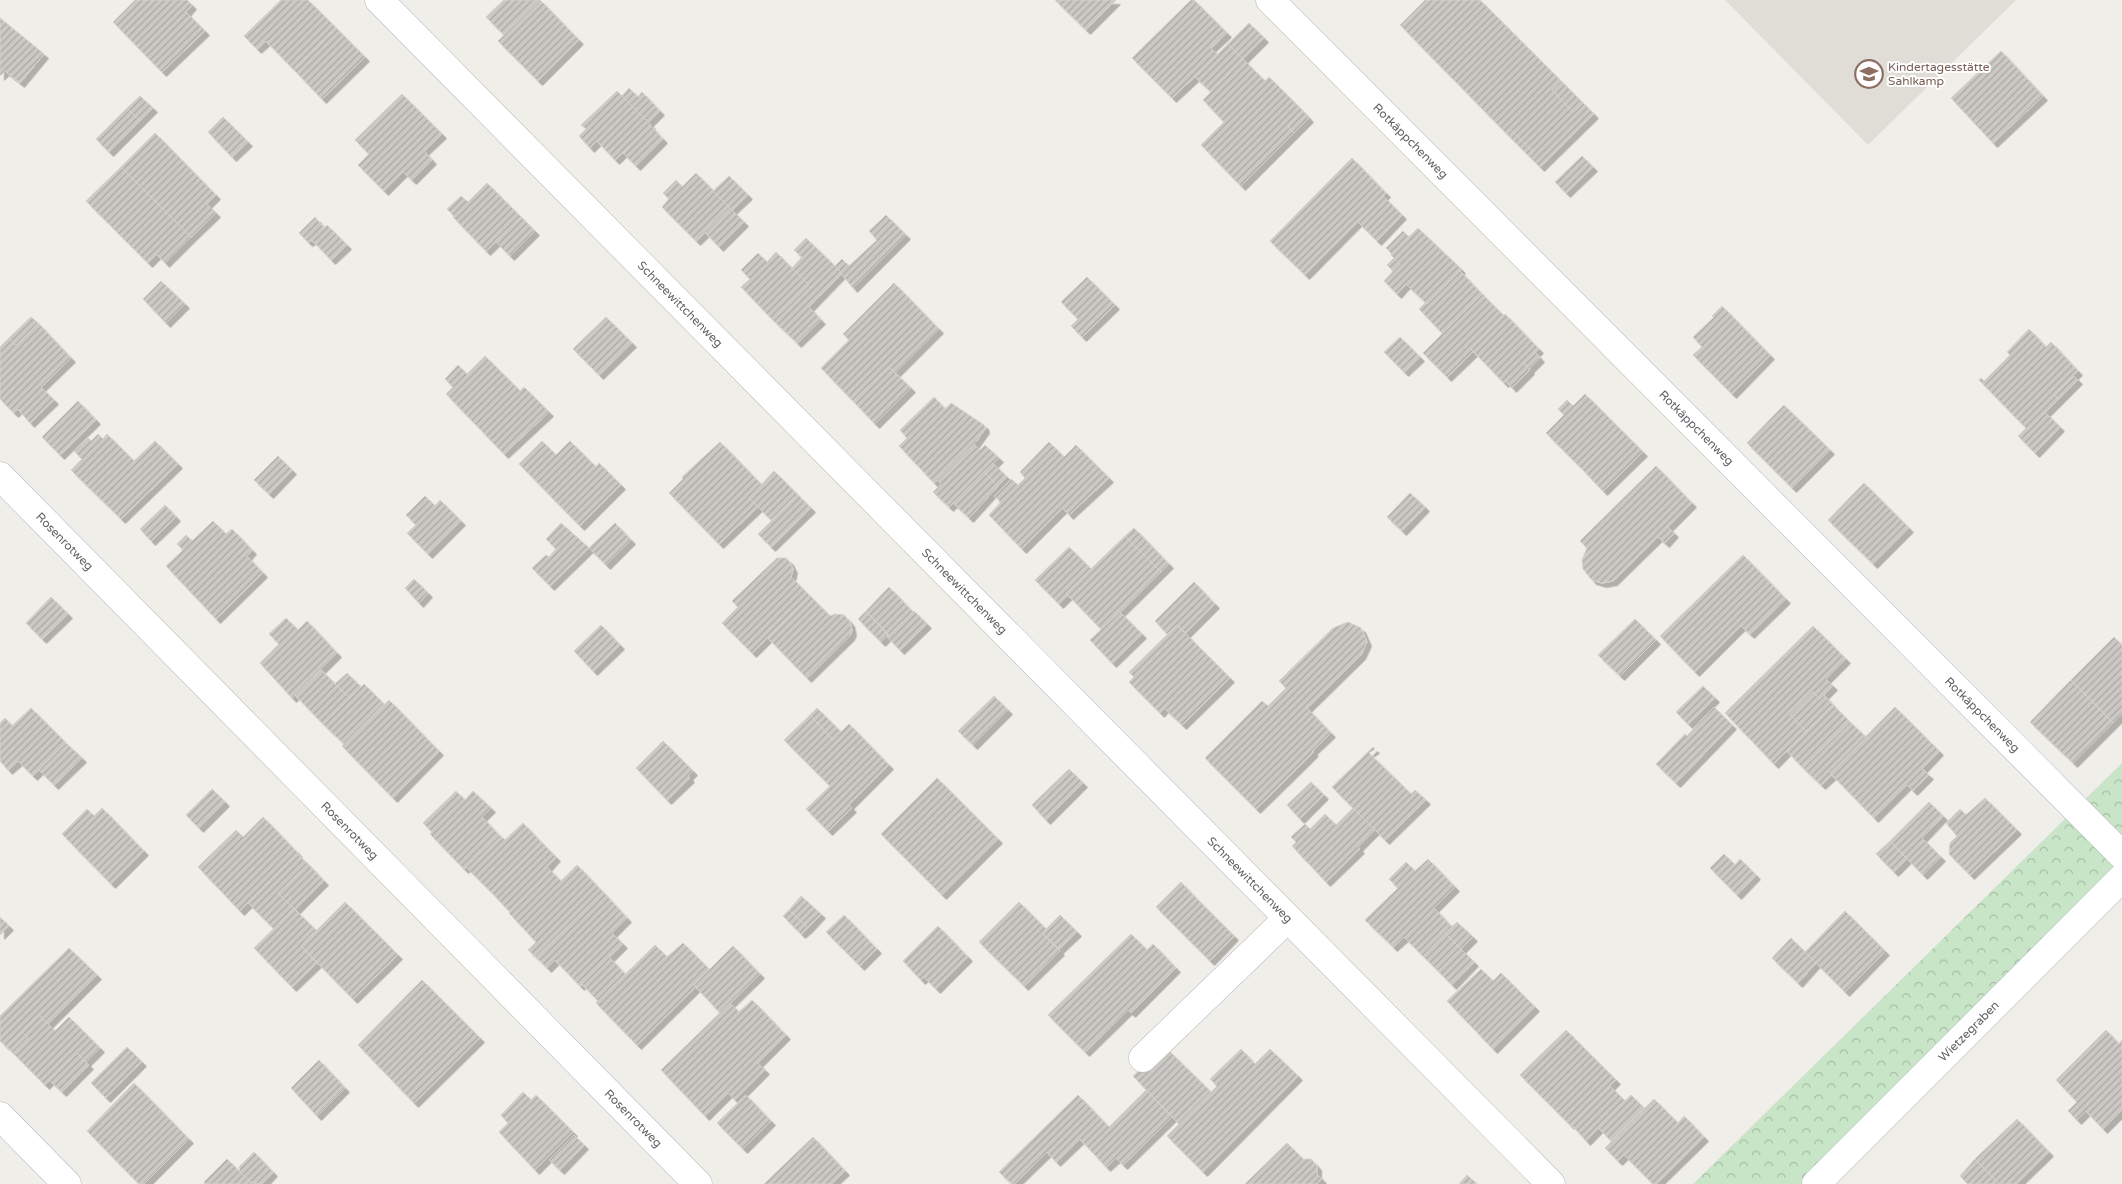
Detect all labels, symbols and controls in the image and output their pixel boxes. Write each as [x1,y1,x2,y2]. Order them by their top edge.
school or university icon: Kindertagesstätte Sahlkamp [1854,59,1884,89]
place label: Kindertagesstätte Sahlkamp [1888,60,1990,88]
street label: Rotkäppchenweg [1370,101,1451,181]
street label: Schneewittchenweg [635,258,726,350]
street label: Rotkäppchenweg [1656,387,1737,468]
street label: Rosenrotweg [33,510,96,573]
street label: Schneewittchenweg [919,545,1010,637]
street label: Rotkäppchenweg [1942,674,2023,755]
street label: Rosenrotweg [318,799,381,863]
street label: Schneewittchenweg [1204,834,1295,926]
street label: Wietzegraben [1936,998,2002,1064]
street label: Rosenrotweg [602,1086,665,1150]

